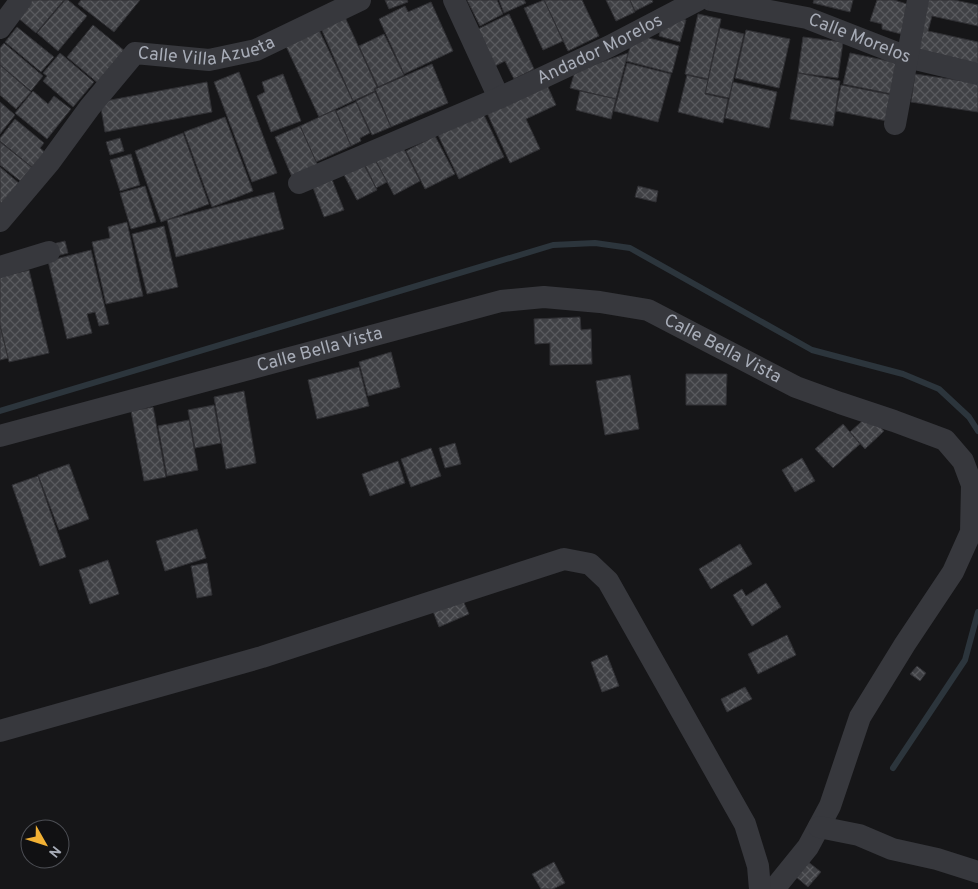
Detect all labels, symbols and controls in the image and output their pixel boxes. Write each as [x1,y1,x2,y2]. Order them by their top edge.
street label: Calle Morelos [805,8,914,69]
street label: Andador Morelos [533,9,667,90]
street label: Calle Villa Azueta [137,31,279,72]
street label: Calle Bella Vista [660,309,785,389]
street label: Calle Bella Vista [254,322,385,378]
north arrow [20,819,70,869]
text: N [44,842,64,860]

